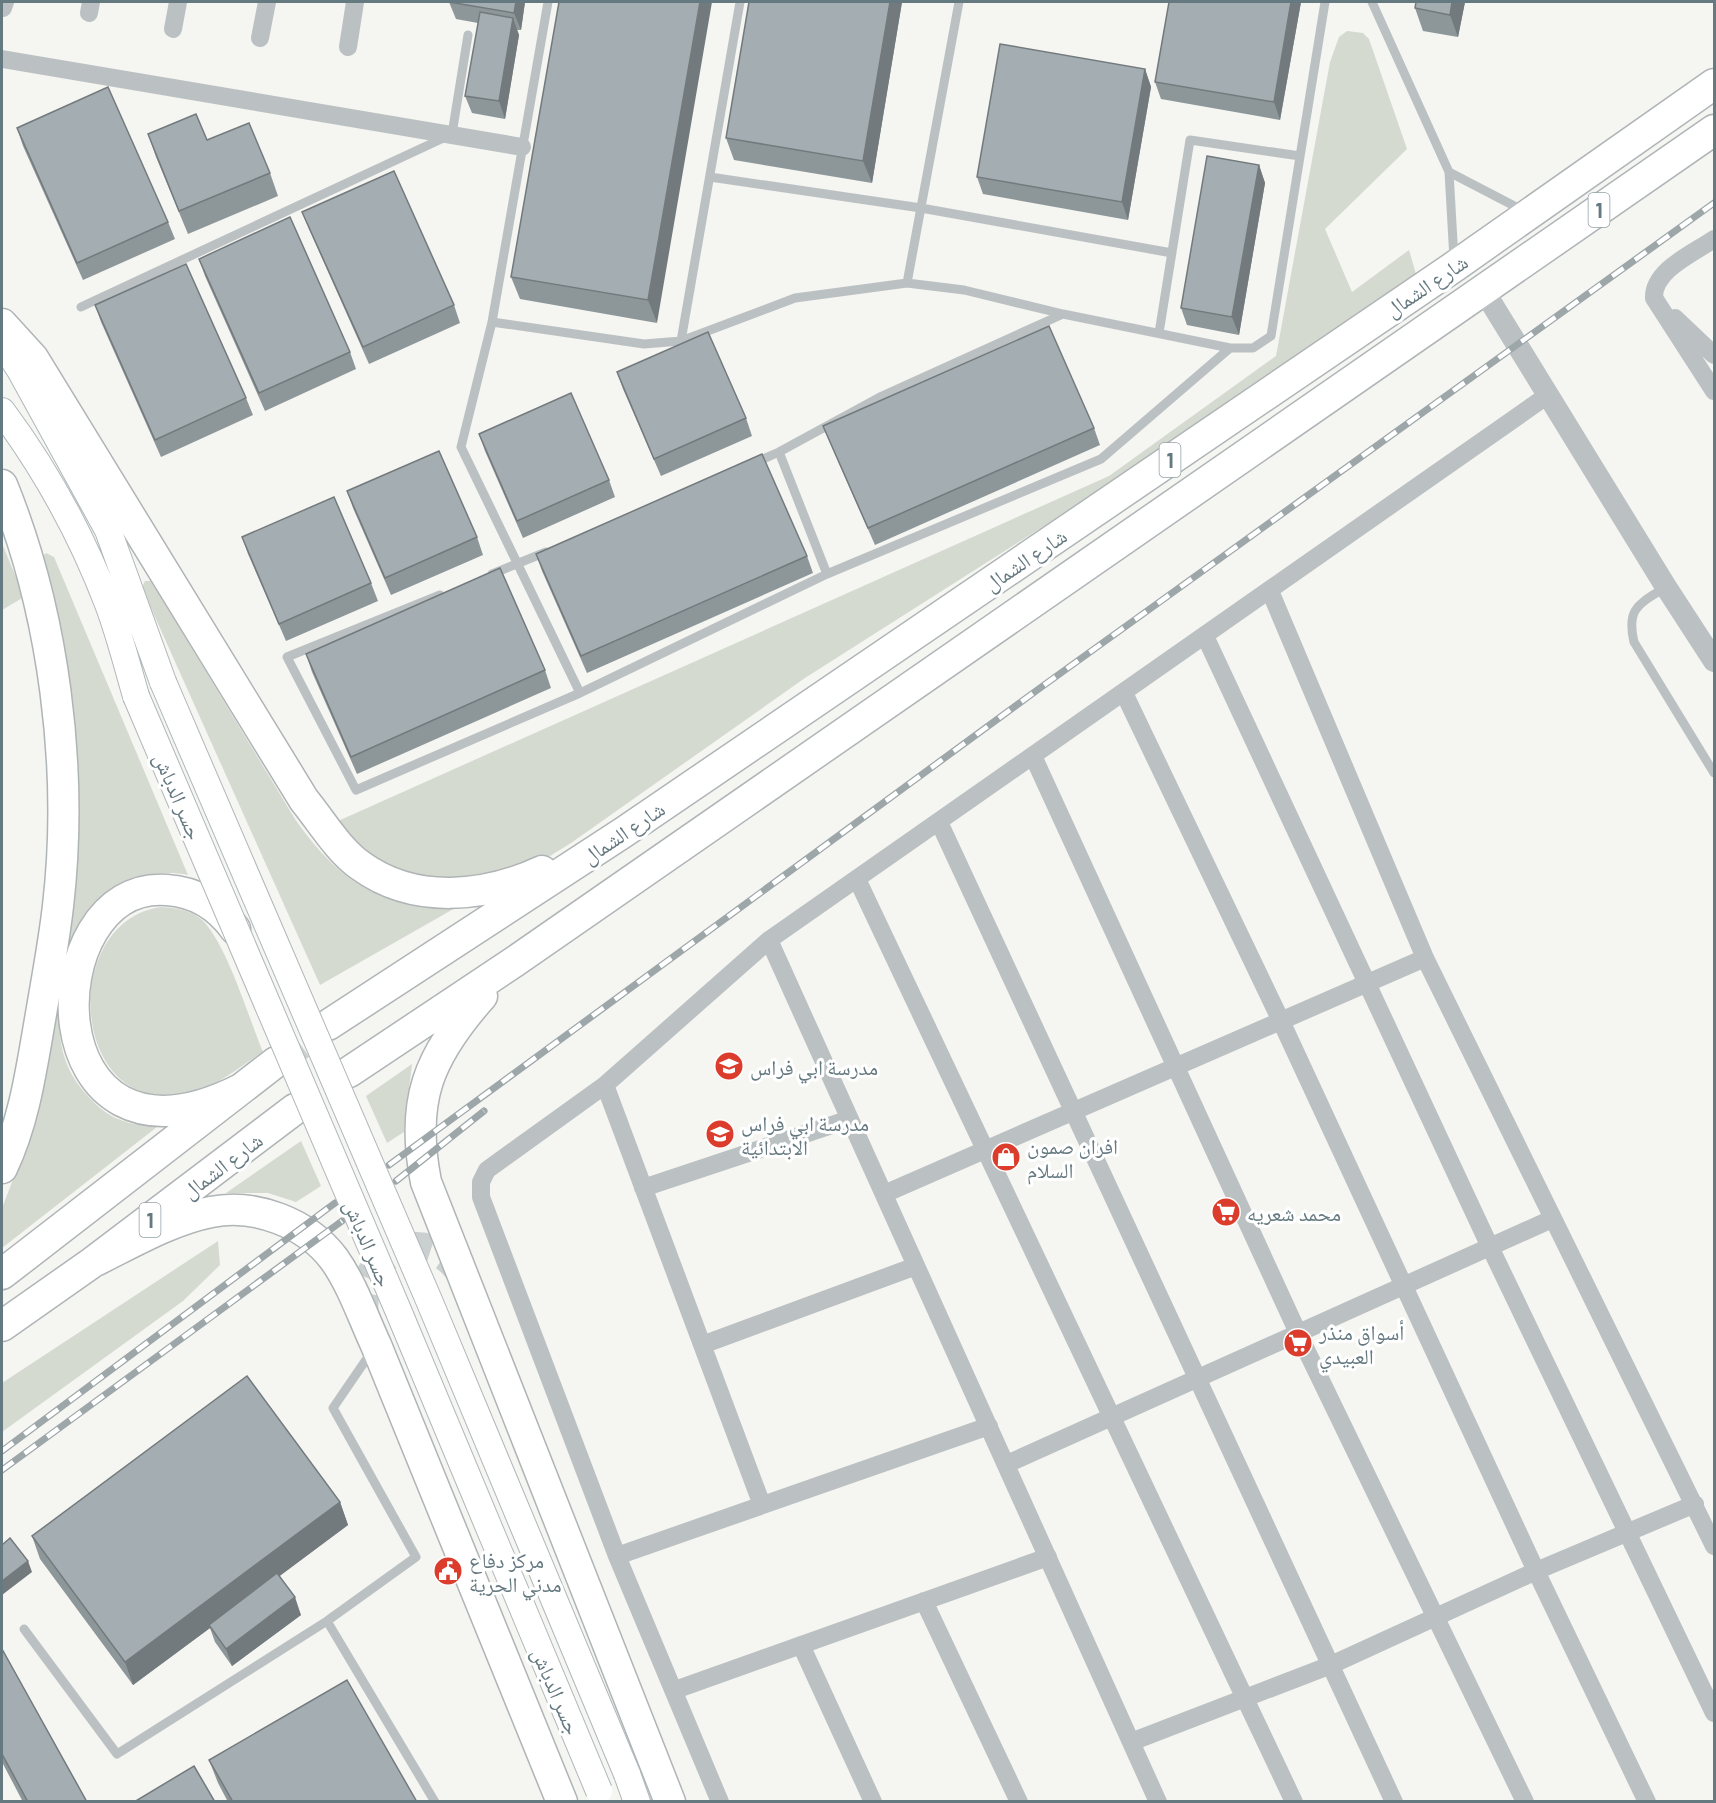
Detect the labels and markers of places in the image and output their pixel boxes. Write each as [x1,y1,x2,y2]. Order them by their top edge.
school or university icon: مدرسة ابي فراس [713,1050,745,1082]
place label: مدرسة ابي فراس [750,1054,878,1084]
place label: مدرسة ابي فراس الابتدائية [741,1110,869,1159]
school or university icon: مدرسة ابي فراس الابتدائية [704,1118,736,1150]
place label: افران صمون السلام [1027,1133,1118,1185]
shop icon: افران صمون السلام [990,1141,1022,1173]
supermarket icon: محمد شعريه [1210,1196,1242,1228]
place label: محمد شعريه [1247,1200,1341,1225]
place label: أسواق منذر العبيدي [1318,1319,1404,1373]
supermarket icon: أسواق منذر العبيدي [1282,1327,1314,1359]
place label: مركز دفاع مدني الحرية [469,1547,562,1601]
public building icon: مركز دفاع مدني الحرية [432,1555,464,1587]

